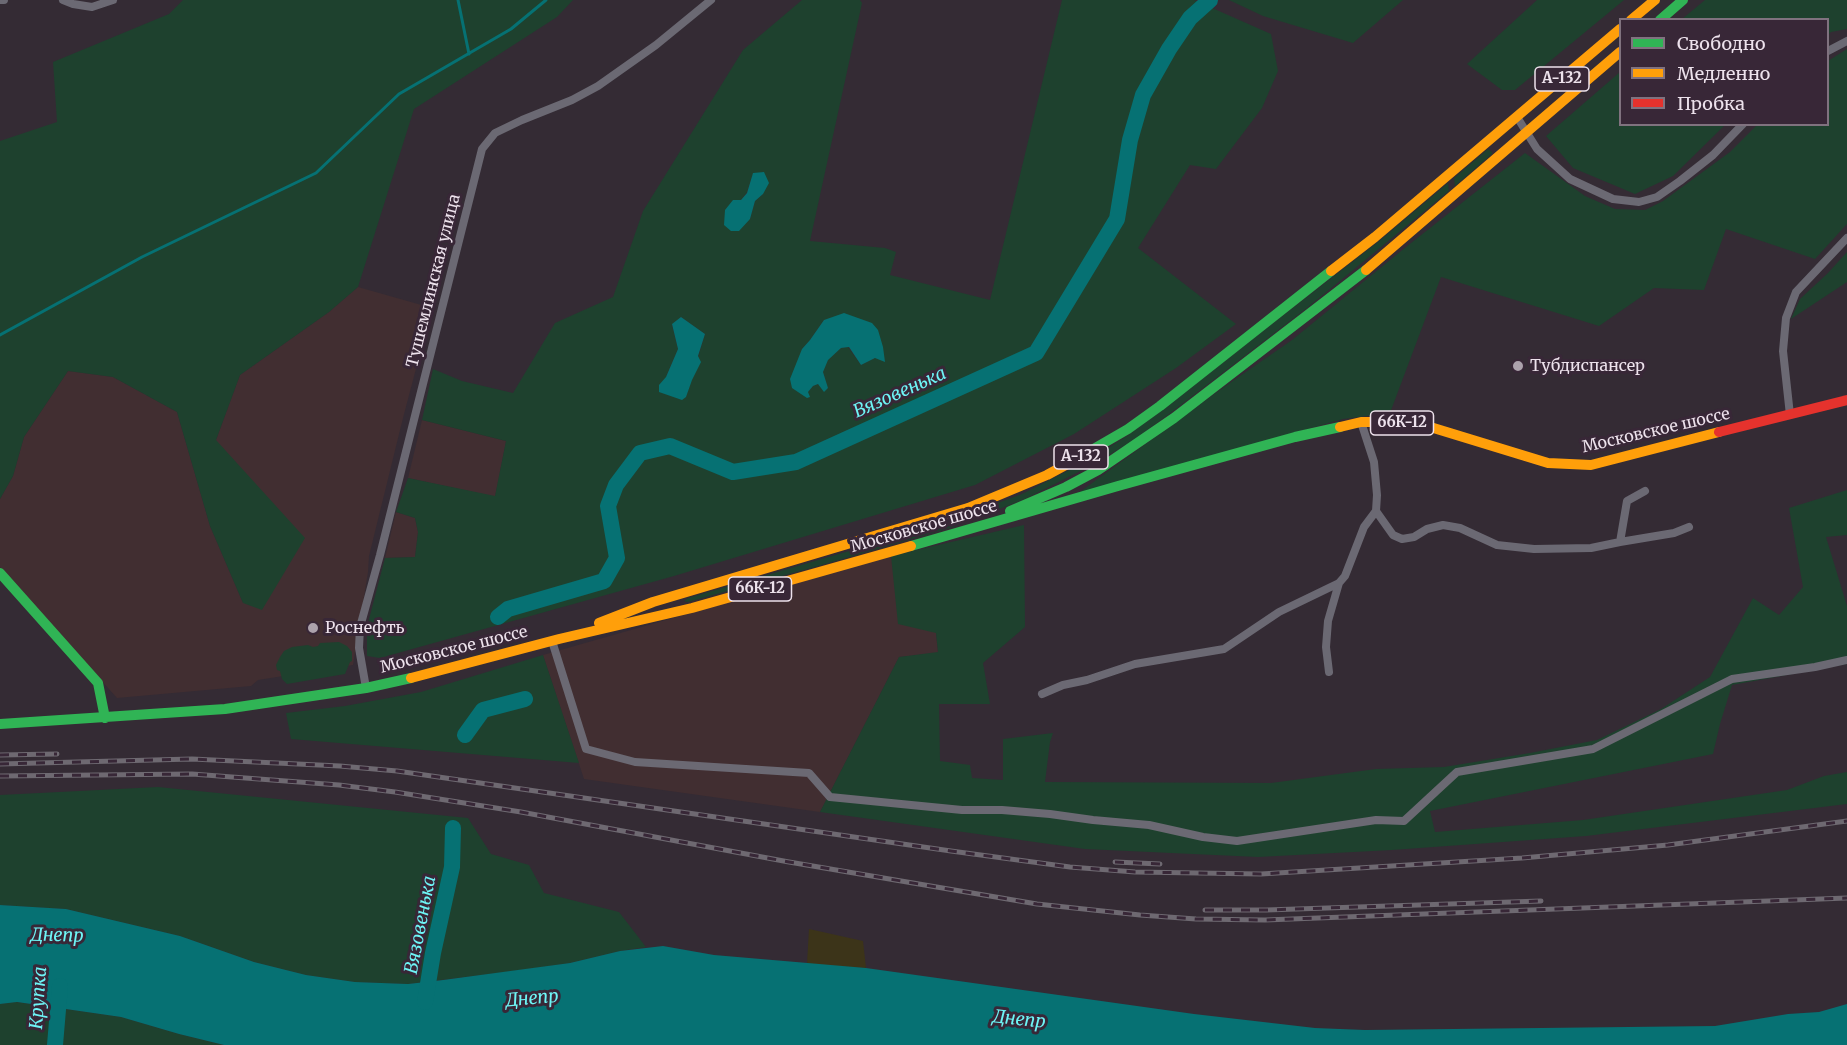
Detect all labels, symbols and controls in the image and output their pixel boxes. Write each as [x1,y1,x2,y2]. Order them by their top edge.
legend [1619,18,1829,126]
text: Свободно [1677,32,1765,55]
text: Медленно [1677,62,1770,85]
road number: А-132 [1535,67,1589,91]
text: Пробка [1677,92,1745,115]
street label: Тушемлинская улица [403,192,465,370]
place label: Тубдиспансер [1530,356,1645,376]
marker: Тубдиспансер [1511,359,1525,373]
water label: Вязовенька [850,363,950,423]
street label: Московское шоссе [1580,405,1732,457]
road number: 66К-12 [1370,411,1434,435]
road number: А-132 [1054,445,1108,469]
street label: Московское шоссе [849,497,999,557]
road number: 66К-12 [728,577,792,601]
place label: Роснефть [325,618,405,638]
marker: Роснефть [306,621,320,635]
street label: Московское шоссе [378,622,530,678]
water label: Вязовенька [401,874,441,976]
water label: Днепр [30,925,84,947]
water label: Крупка [26,966,52,1030]
water label: Днепр [504,986,560,1012]
water label: Днепр [991,1006,1047,1034]

